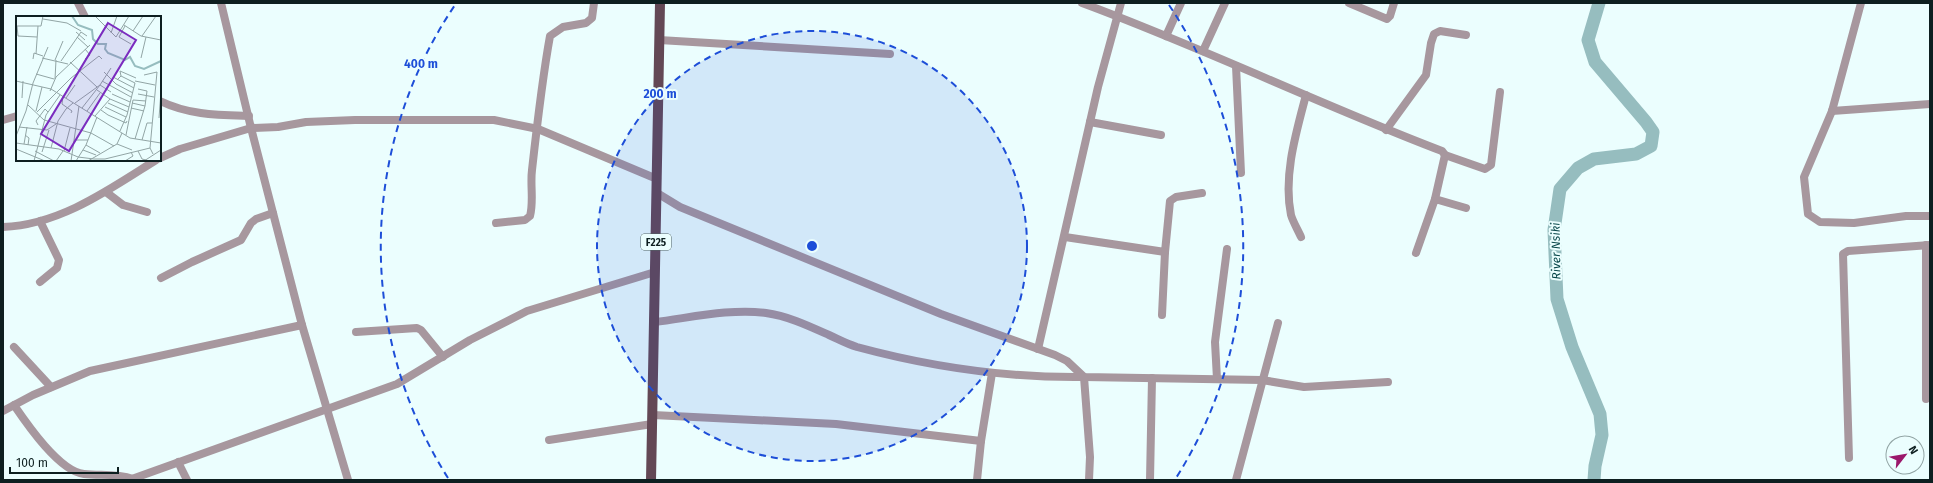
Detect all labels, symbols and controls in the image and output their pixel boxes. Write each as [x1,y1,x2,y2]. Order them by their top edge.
inset map [16,16,161,161]
text: 400 m [404,57,438,71]
text: 200 m [643,87,677,101]
water label: River Nsiki [1548,222,1563,280]
road number: F225 [641,234,671,250]
centre of rings [805,239,819,253]
north arrow [1885,435,1925,475]
text: N [1906,444,1921,457]
scale bar [10,449,118,475]
text: 100 m [16,456,48,470]

